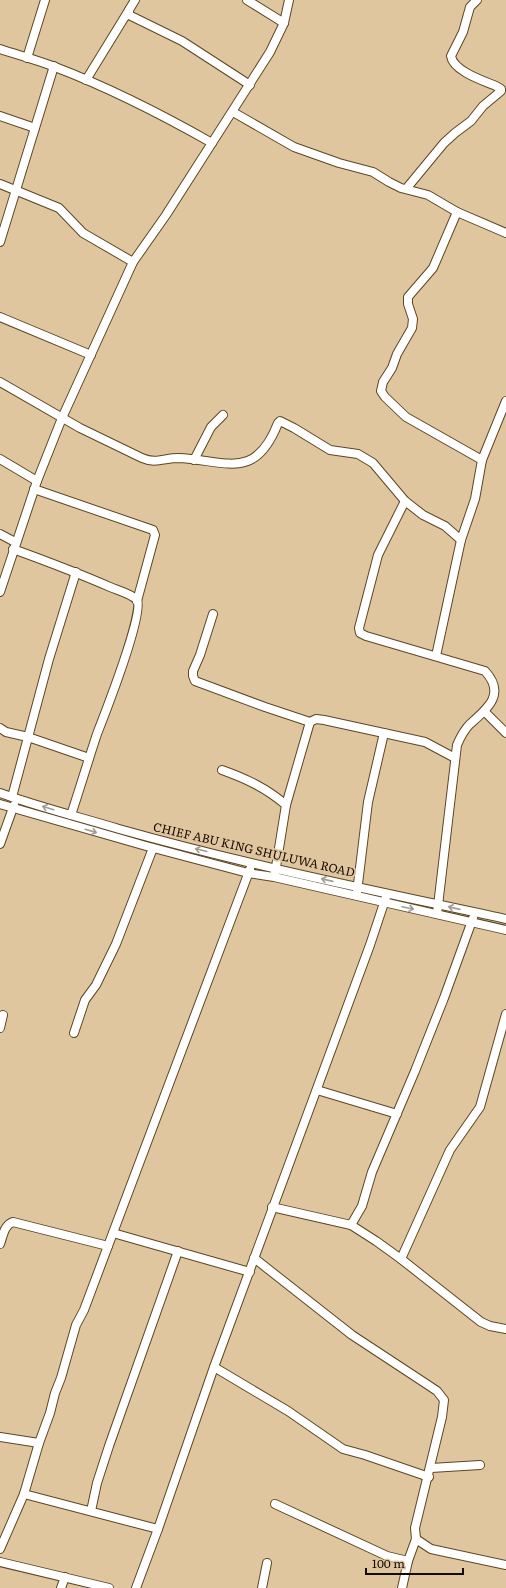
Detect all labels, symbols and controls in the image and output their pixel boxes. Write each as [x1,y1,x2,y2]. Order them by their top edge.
one-way arrow [42,804,55,811]
street label: CHIEF ABU KING SHULUWA ROAD [152,817,357,881]
one-way arrow [84,828,97,835]
one-way arrow [195,846,208,854]
one-way arrow [321,875,334,883]
one-way arrow [401,904,414,912]
one-way arrow [448,904,461,911]
scale bar [366,1550,463,1576]
text: 100 m [372,1554,405,1572]

